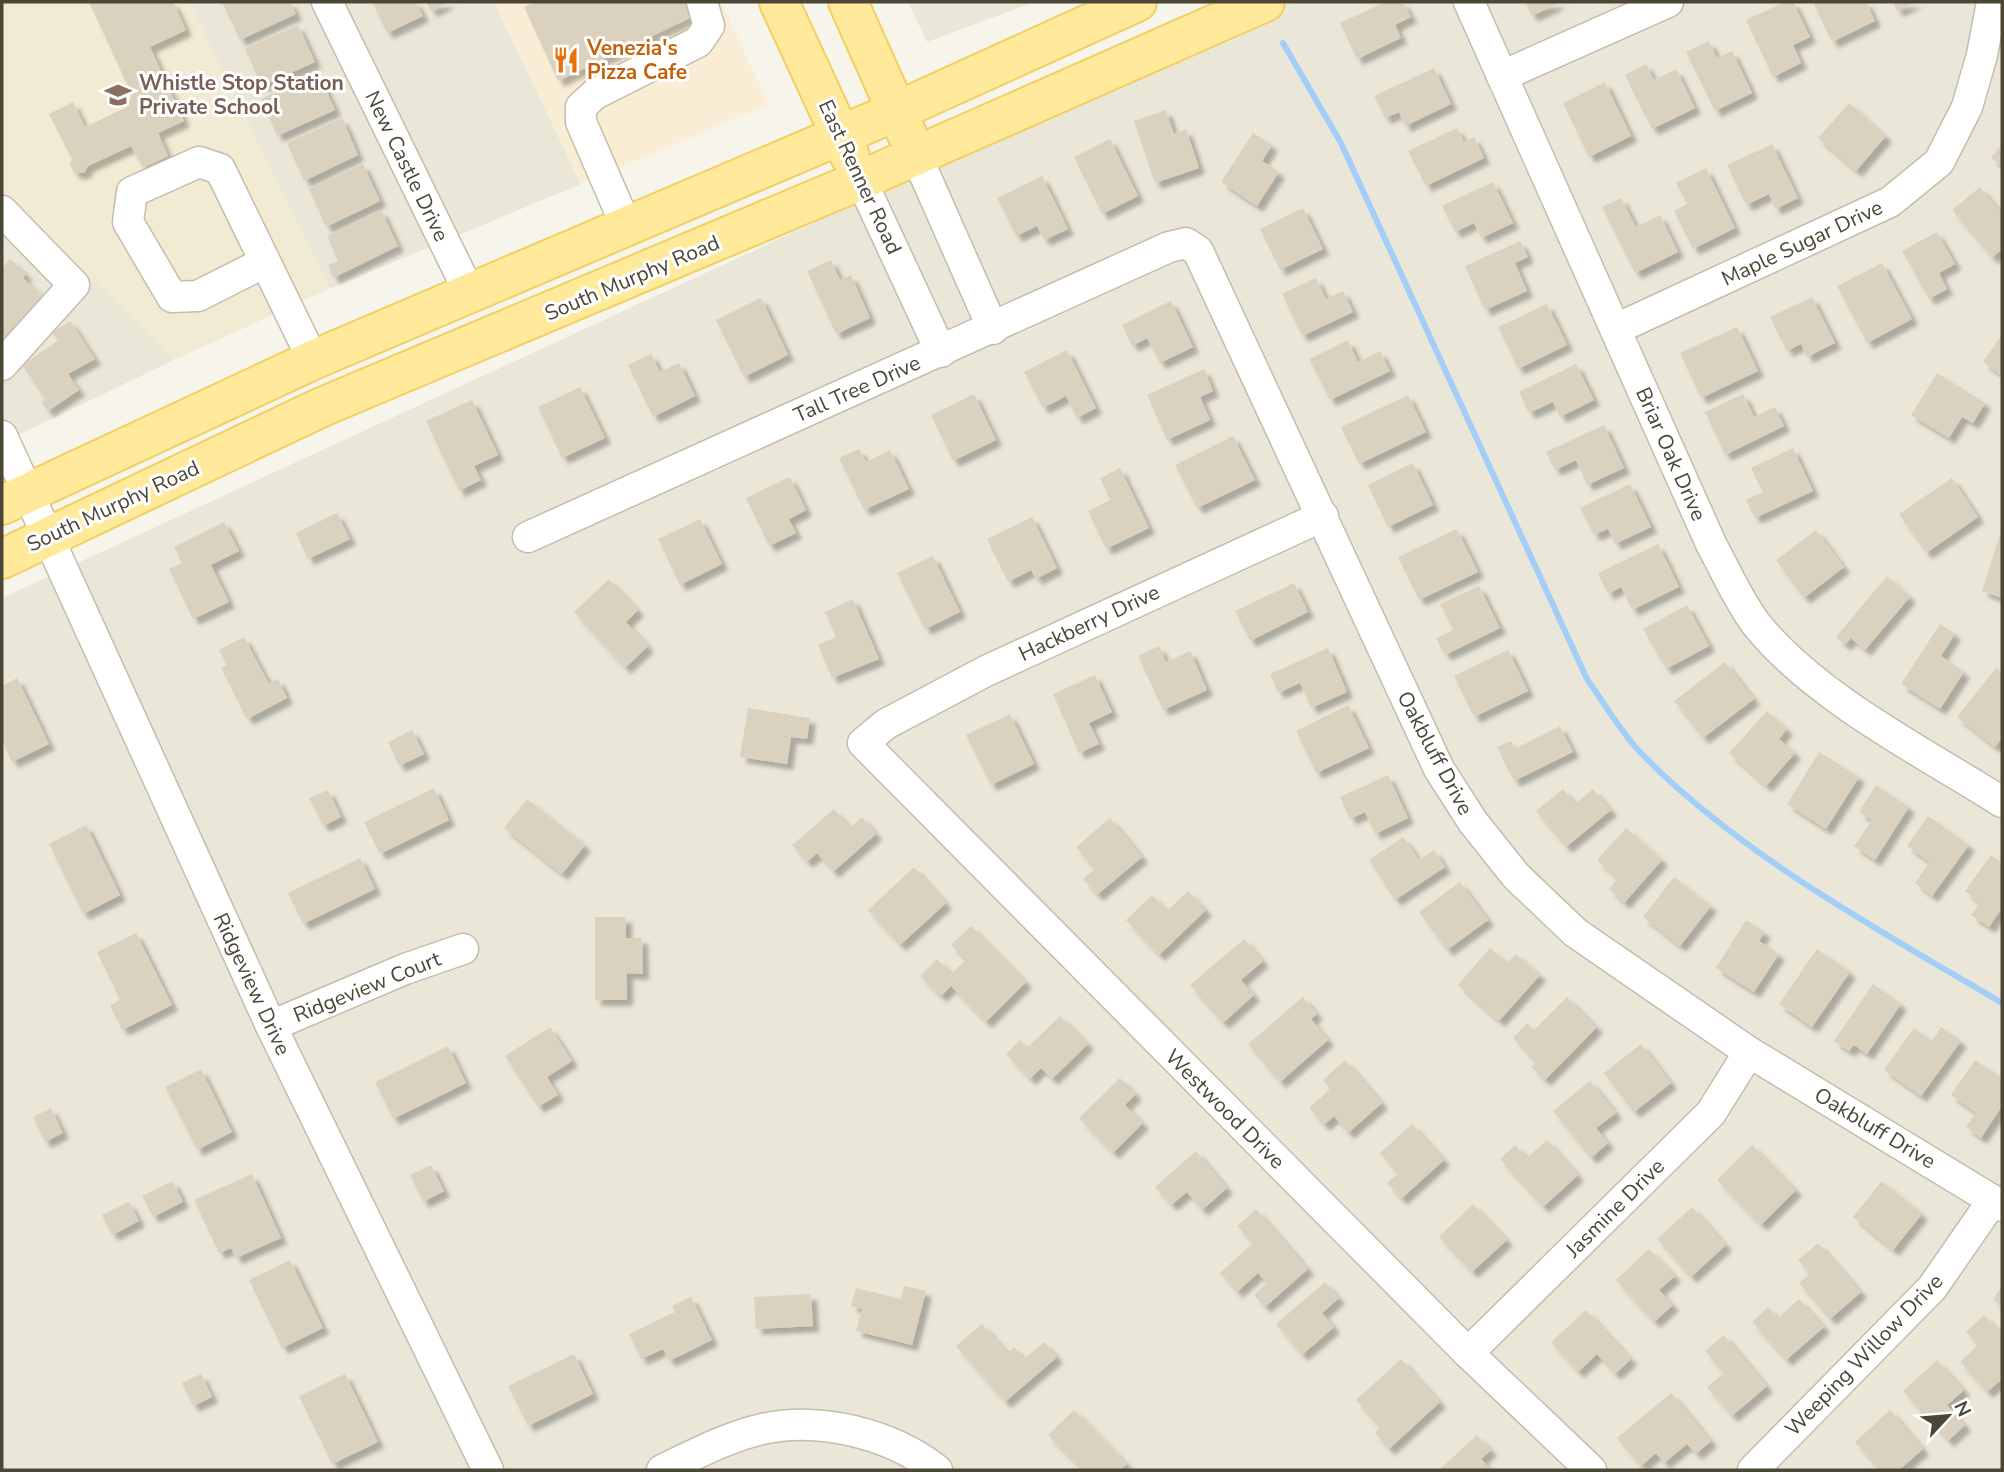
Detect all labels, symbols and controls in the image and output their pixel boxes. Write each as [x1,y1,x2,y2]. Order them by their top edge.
place label: Venezia's Pizza Cafe [586,34,687,86]
restaurant icon: Venezia's Pizza Cafe [551,45,581,75]
place label: Whistle Stop Station Private School [139,69,344,121]
school or university icon: Whistle Stop Station Private School [103,80,133,110]
street label: New Castle Drive [358,86,456,246]
street label: East Renner Road [812,95,908,259]
street label: Maple Sugar Drive [1717,193,1887,293]
street label: South Murphy Road [540,228,724,328]
street label: Tall Tree Drive [789,349,925,429]
street label: Briar Oak Drive [1629,383,1713,525]
street label: South Murphy Road [22,454,204,558]
street label: Hackberry Drive [1014,578,1164,668]
street label: Oakbluff Drive [1391,686,1479,820]
street label: Ridgeview Drive [207,908,297,1060]
street label: Ridgeview Court [289,944,445,1029]
street label: Westwood Drive [1159,1043,1291,1175]
street label: Oakbluff Drive [1809,1081,1941,1175]
street label: Jasmine Drive [1559,1152,1671,1264]
street label: Weeping Willow Drive [1779,1268,1949,1442]
north arrow [1913,1381,1983,1451]
text: N [1948,1397,1977,1421]

